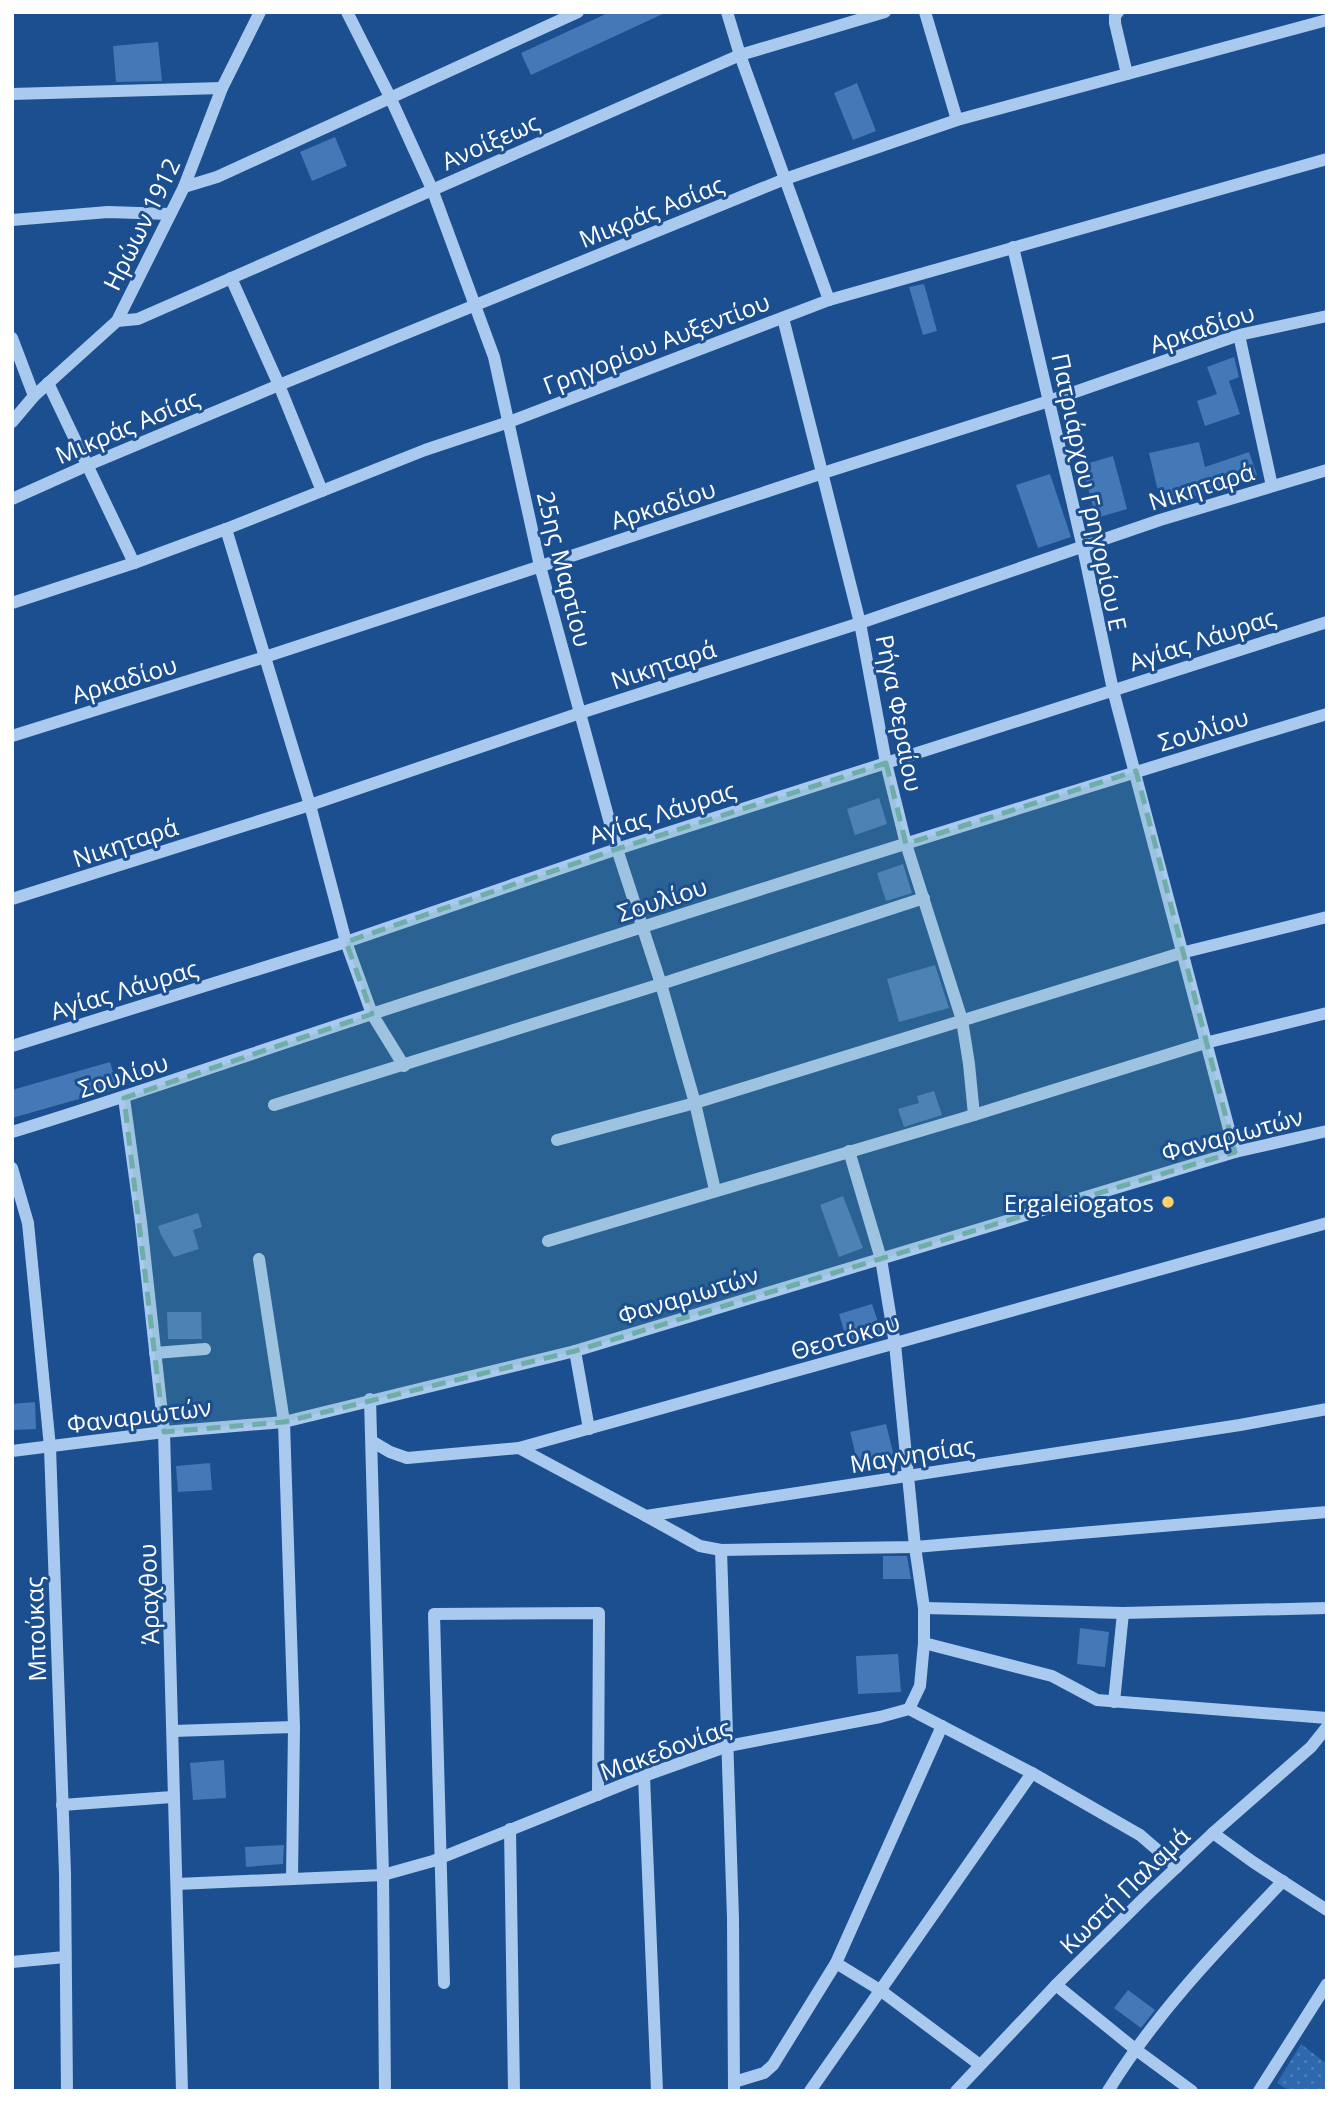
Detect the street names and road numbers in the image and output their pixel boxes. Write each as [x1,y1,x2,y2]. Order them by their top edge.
street label: Ανοίξεως [436,105,544,177]
street label: Ηρώων 1912 [95,152,187,296]
street label: Μικράς Ασίας [574,167,728,255]
street label: Γρηγορίου Αυξεντίου [538,285,774,401]
street label: Αρκαδίου [1145,296,1259,360]
street label: Πατριάρχου Γρηγορίου Ε [1044,350,1136,634]
street label: Μικράς Ασίας [50,381,204,471]
street label: Νικηταρά [1144,454,1258,518]
street label: Αρκαδίου [606,472,720,536]
street label: 25ης Μαρτίου [530,488,600,650]
street label: Αγίας Λάυρας [1124,600,1280,678]
street label: Νικηταρά [606,631,720,696]
street label: Ρήγα Φεραίου [869,632,931,794]
street label: Αρκαδίου [67,647,181,711]
street label: Σουλίου [1154,700,1252,758]
street label: Αγίας Λάυρας [584,773,740,851]
street label: Νικηταρά [68,809,182,874]
street label: Σουλίου [613,869,711,929]
street label: Αγίας Λάυρας [46,951,202,1027]
street label: Σουλίου [74,1045,172,1105]
street label: Φαναριωτών [1157,1099,1307,1169]
street label: Φαναριωτών [614,1258,762,1332]
street label: Θεοτόκου [787,1305,903,1367]
street label: Φαναριωτών [65,1390,213,1440]
street label: Μαγνησίας [848,1428,976,1480]
street label: Άραχθου [130,1543,166,1645]
street label: Μπούκας [17,1576,53,1682]
street label: Μακεδονίας [595,1710,735,1788]
street label: Κωστή Παλαμά [1052,1819,1197,1961]

